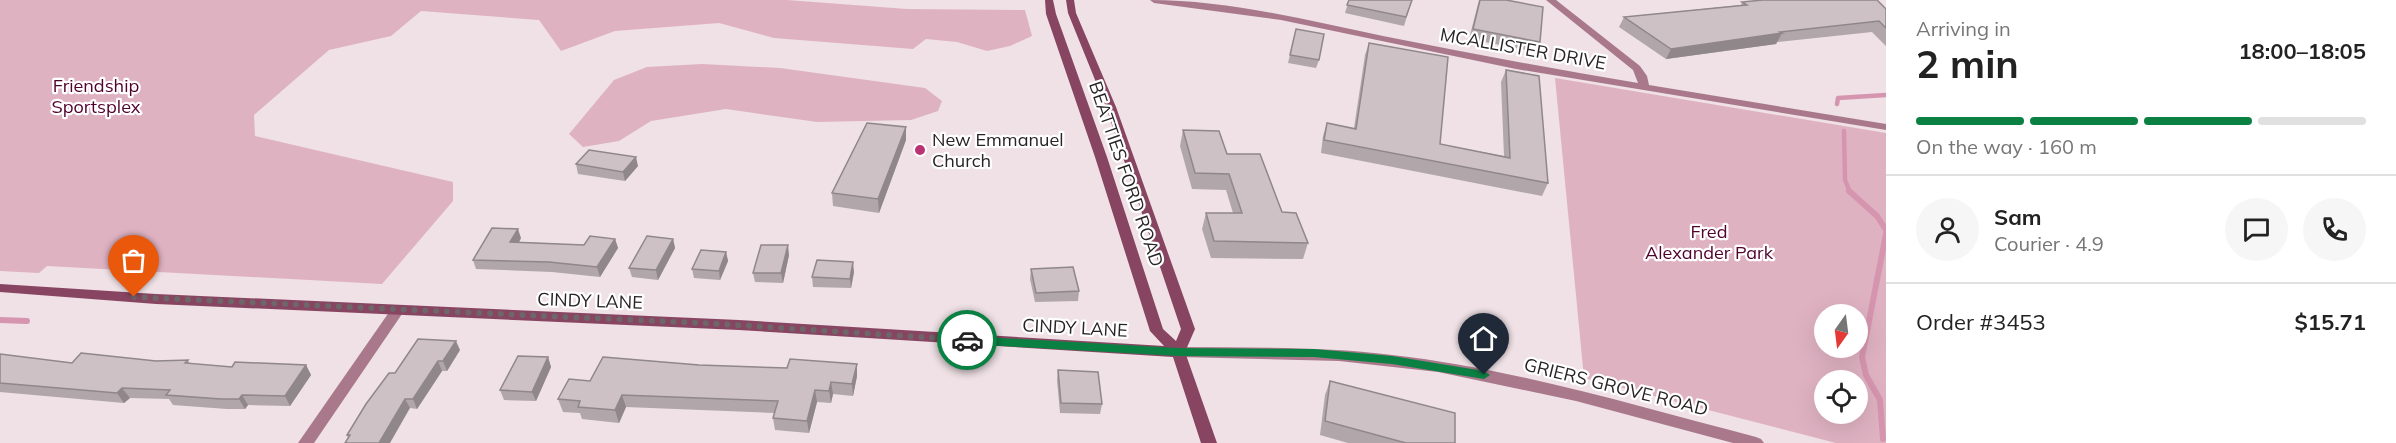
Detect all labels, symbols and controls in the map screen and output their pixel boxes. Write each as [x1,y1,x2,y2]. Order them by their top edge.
text: Arriving in [1916,16,2011,41]
street label: MCALLISTER DRIVE [1438,23,1608,74]
text: 18:00–18:05 [2238,37,2366,65]
text: 2 min [1916,39,2019,88]
park label: Friendship Sportsplex [52,74,141,118]
street label: BEATTIES FORD ROAD [1084,78,1169,269]
place label: New Emmanuel Church [932,128,1063,172]
text: On the way · 160 m [1916,134,2097,159]
marker: New Emmanuel Church [913,143,927,157]
button: person [1916,198,1979,261]
button: chat [2225,198,2288,261]
button: phone [2303,198,2366,261]
text: Sam [1994,203,2042,231]
park label: Fred Alexander Park [1645,220,1774,264]
text: Courier · 4.9 [1994,231,2104,256]
pin [108,235,159,297]
icon: bag [117,244,150,277]
street label: CINDY LANE [537,287,643,314]
north arrow [1814,304,1868,358]
map controls [1814,304,1868,424]
text: Order #3453 [1916,308,2046,336]
text: $15.71 [2295,308,2366,336]
courier [937,310,997,370]
street label: CINDY LANE [1022,313,1128,342]
pin [1458,313,1509,375]
icon: home [1467,322,1500,355]
icon: car [951,324,984,357]
street label: GRIERS GROVE ROAD [1522,353,1711,421]
button: locate [1814,370,1868,424]

